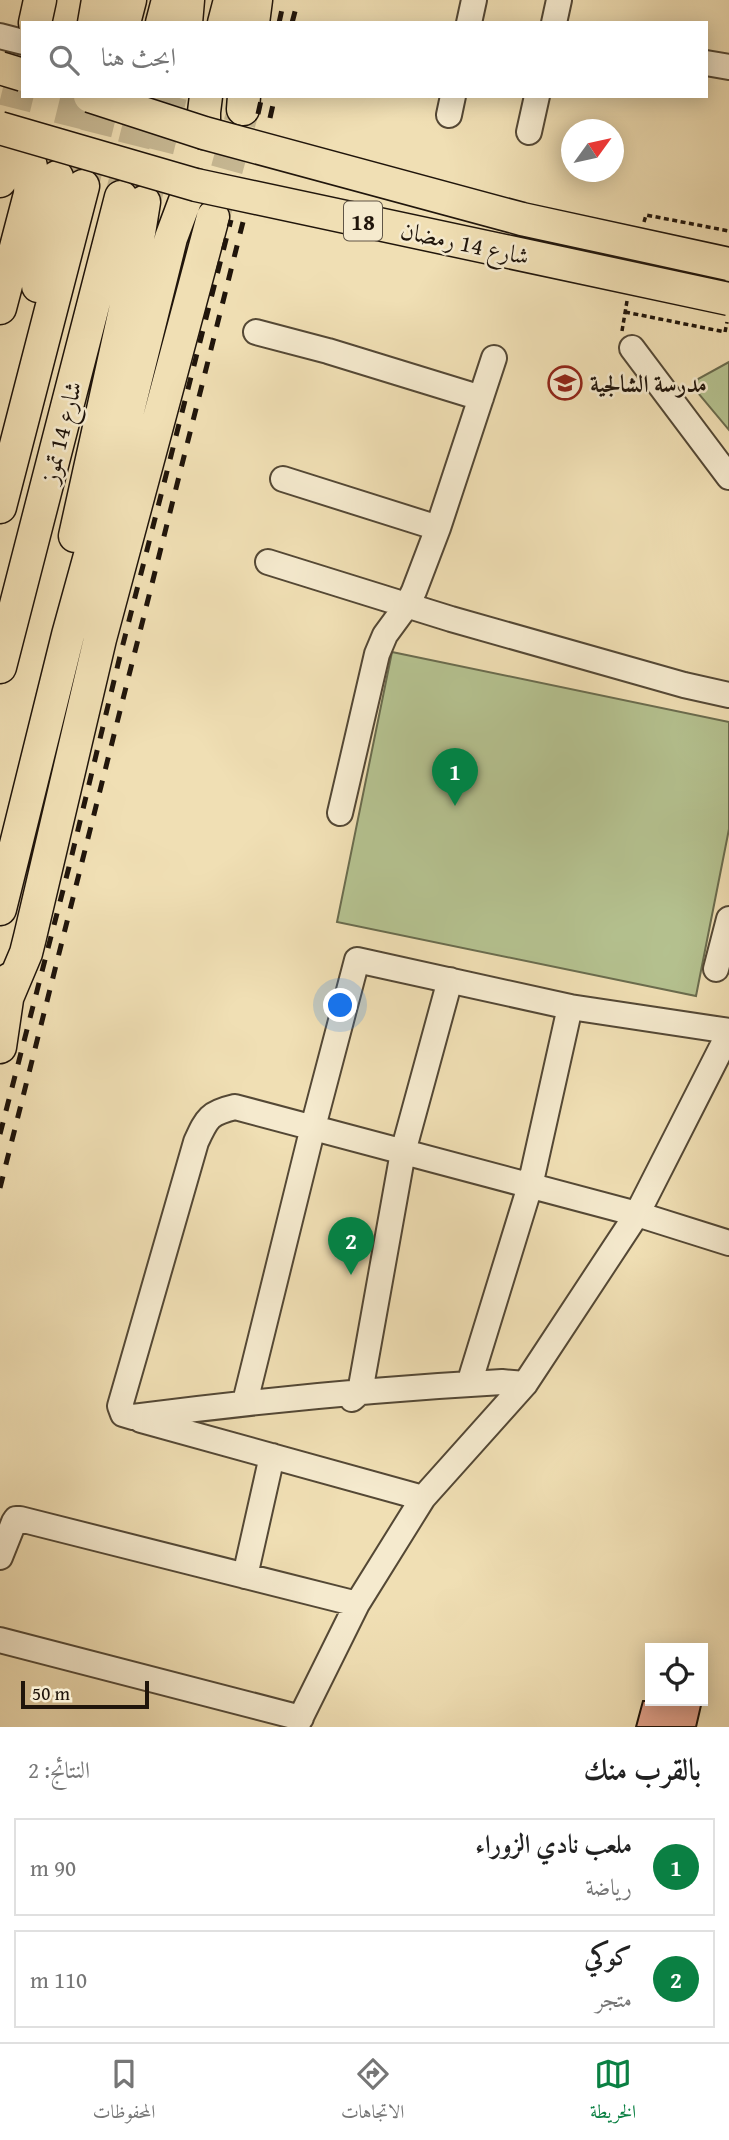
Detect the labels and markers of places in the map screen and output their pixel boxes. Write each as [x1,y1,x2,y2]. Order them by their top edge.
school or university icon: مدرسة الشالجية [546,364,584,402]
place label: مدرسة الشالجية [590,366,707,401]
pin: 1 [432,748,478,806]
pin: 2 [328,1217,374,1275]

